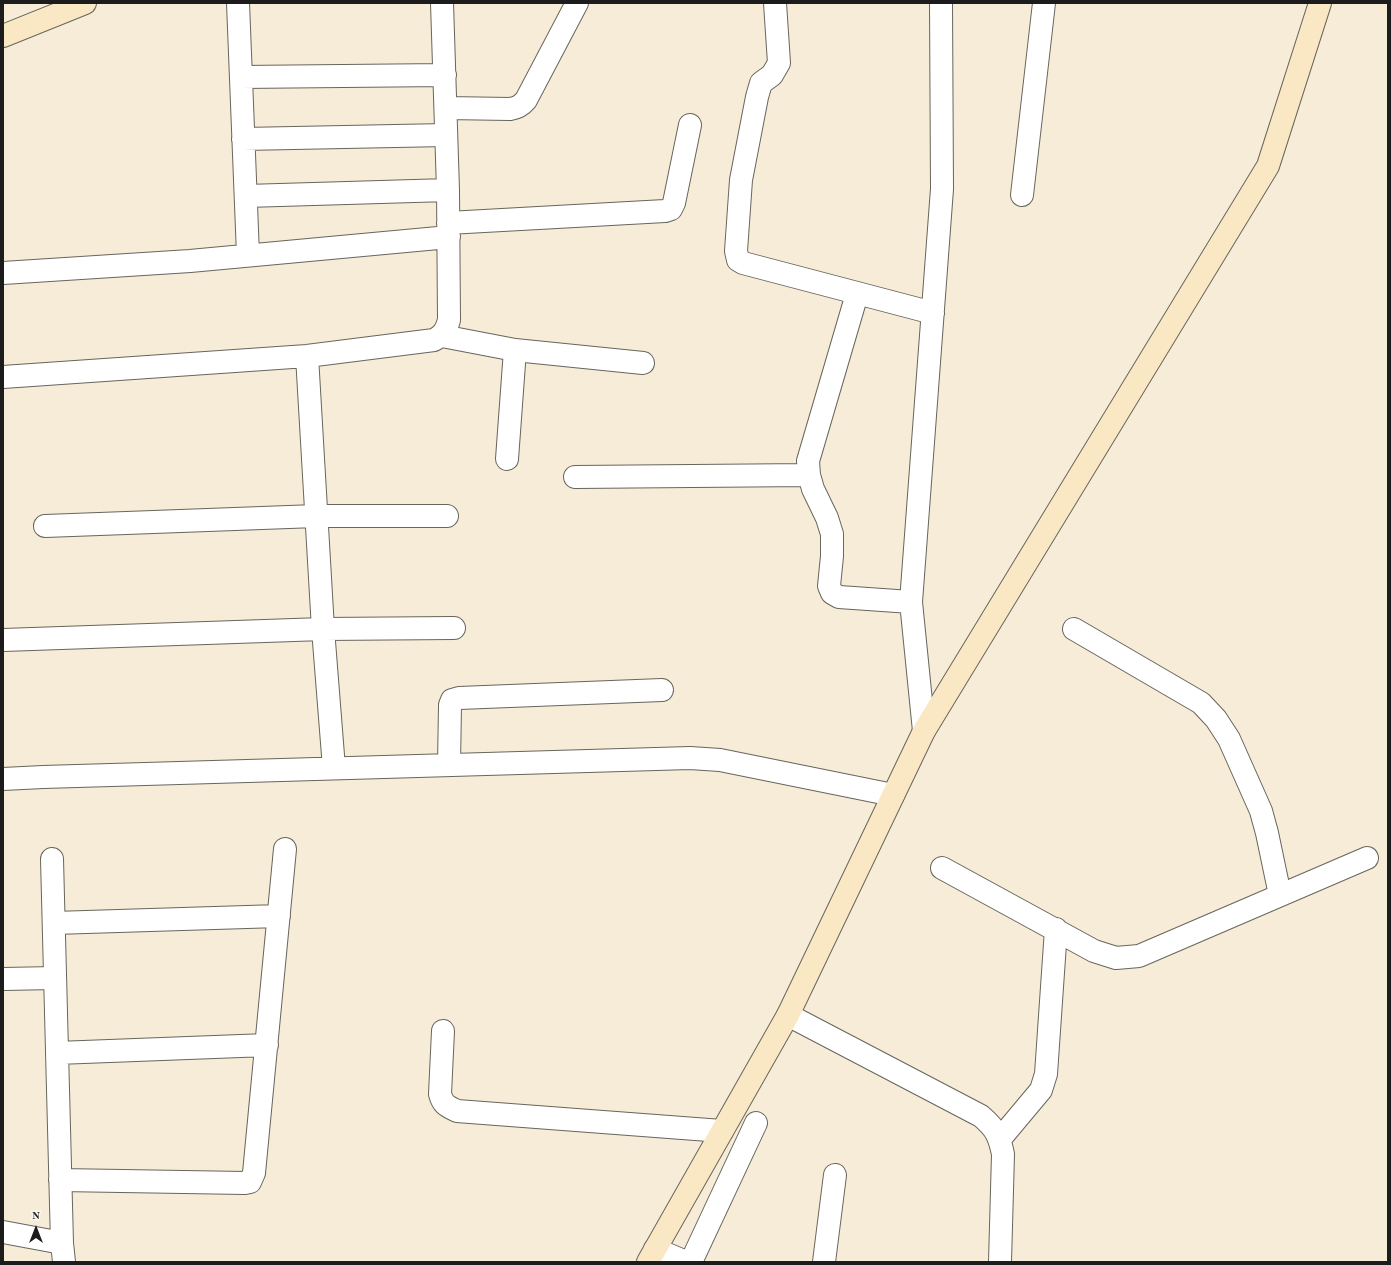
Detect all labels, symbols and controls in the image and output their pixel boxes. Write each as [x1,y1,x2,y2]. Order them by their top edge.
north arrow [16,1209,56,1249]
text: N [32,1211,40,1222]

